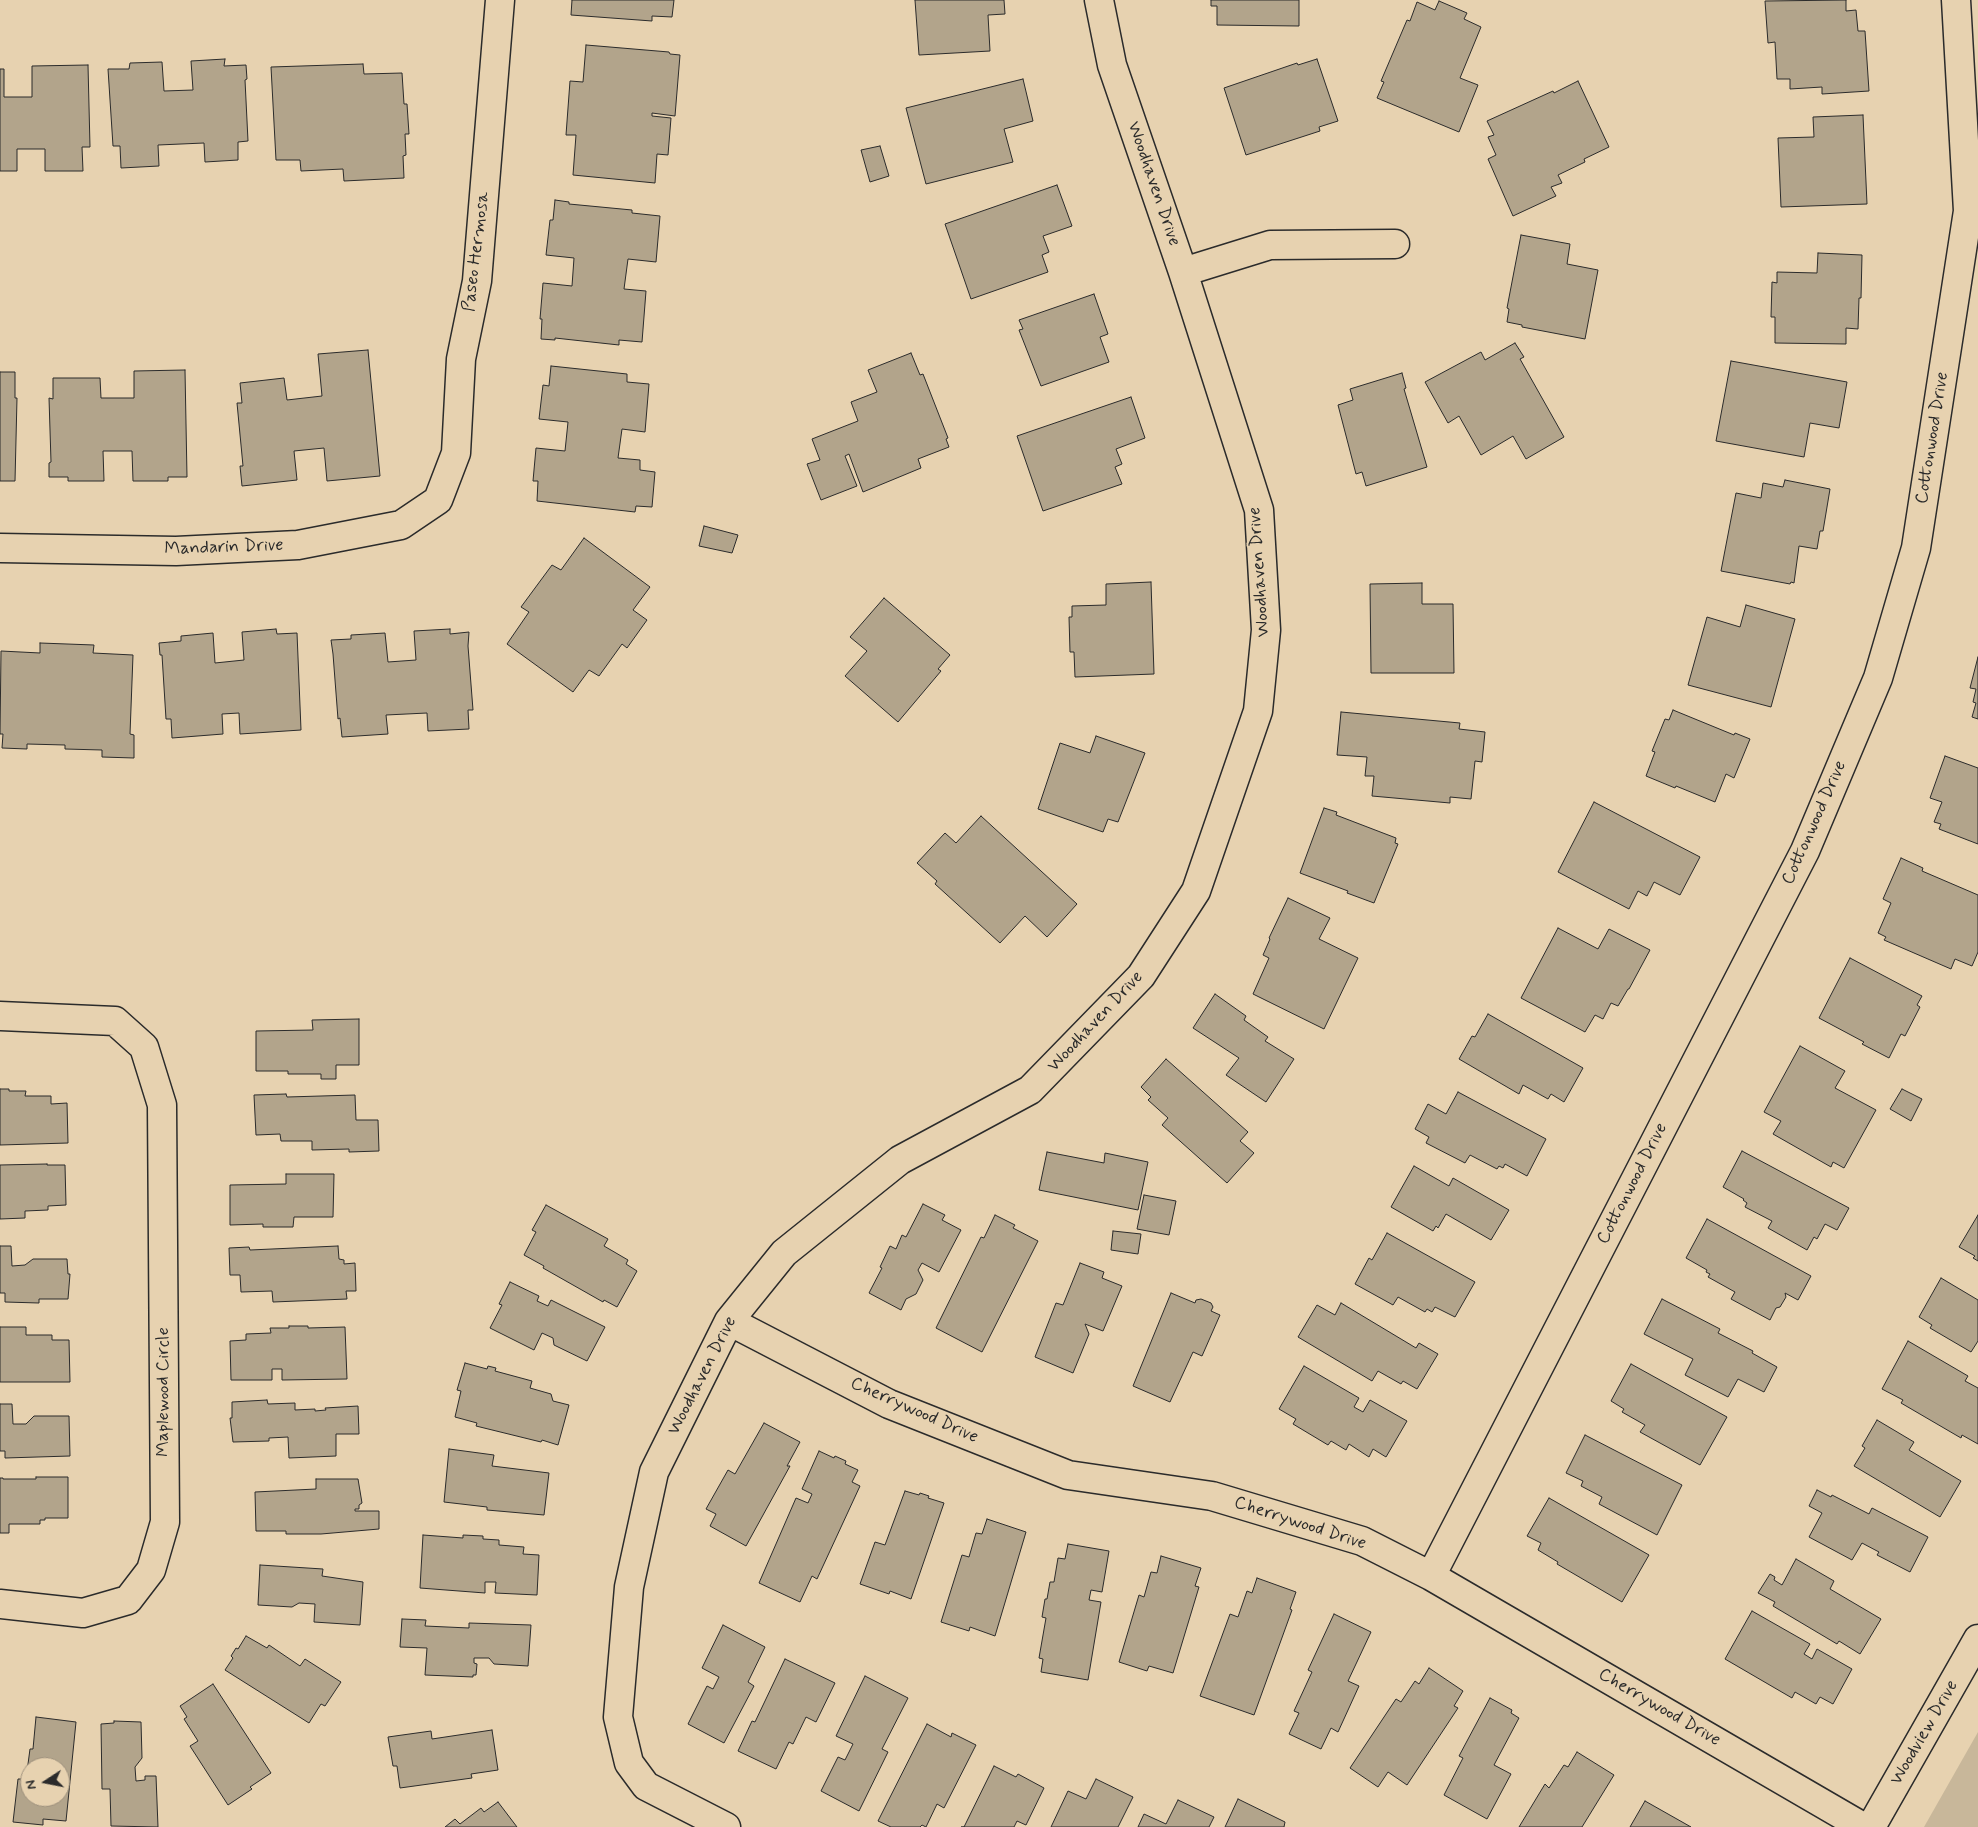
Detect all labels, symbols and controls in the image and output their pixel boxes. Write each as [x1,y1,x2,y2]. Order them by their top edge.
street label: Woodhaven Drive [1122,119,1184,249]
street label: Paseo Hermosa [459,191,495,313]
street label: Cottonwood Drive [1912,370,1954,506]
street label: Woodhaven Drive [1245,506,1275,638]
street label: Mandarin Drive [164,535,284,561]
street label: Cottonwood Drive [1778,758,1852,888]
street label: Woodhaven Drive [1044,967,1148,1077]
street label: Cottonwood Drive [1593,1120,1673,1248]
street label: Woodhaven Drive [664,1313,742,1439]
street label: Maplewood Circle [153,1327,175,1457]
street label: Cherrywood Drive [847,1373,981,1449]
street label: Cherrywood Drive [1231,1492,1369,1556]
street label: Cherrywood Drive [1594,1664,1724,1752]
street label: Woodview Drive [1886,1677,1964,1789]
north arrow [20,1757,70,1807]
text: N [22,1778,41,1791]

